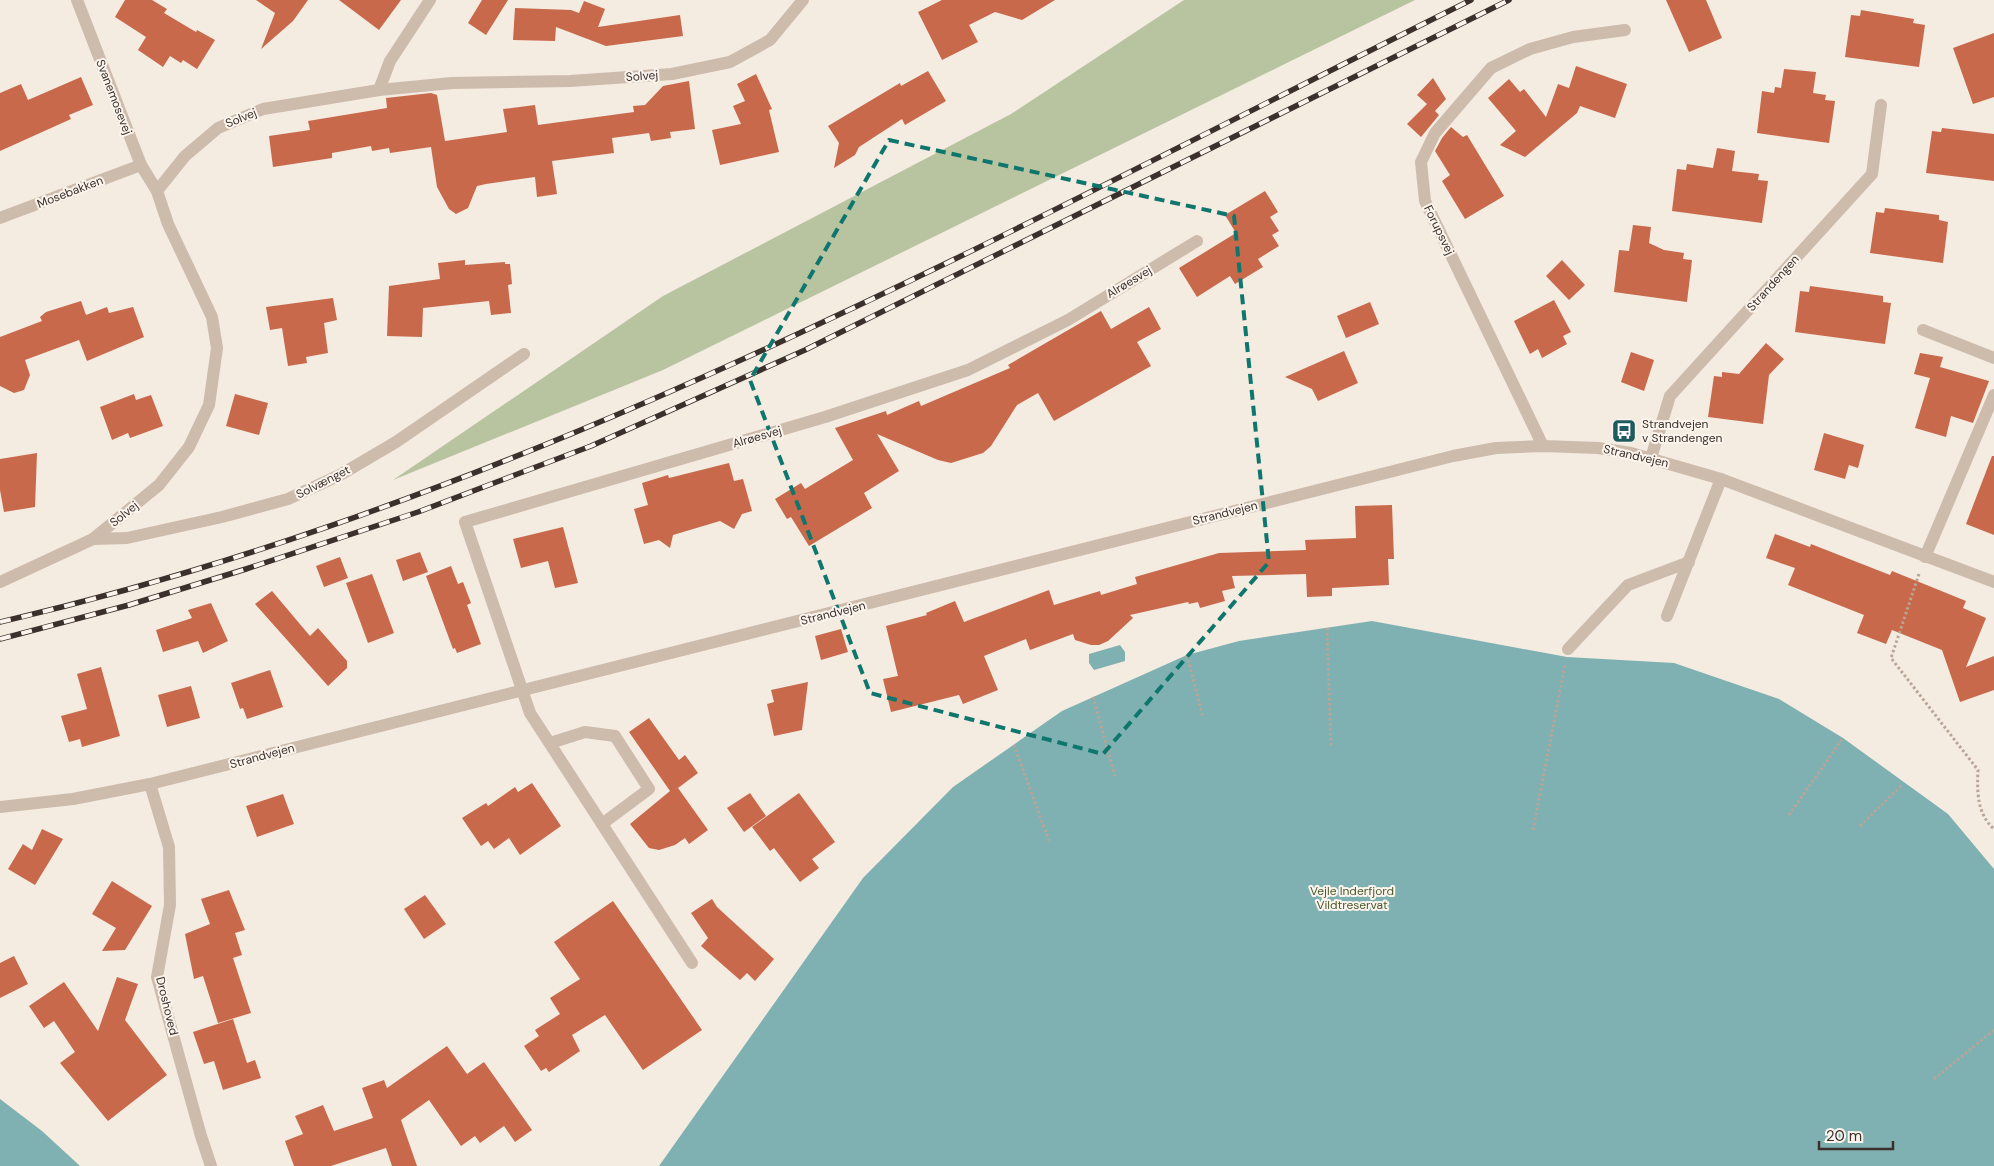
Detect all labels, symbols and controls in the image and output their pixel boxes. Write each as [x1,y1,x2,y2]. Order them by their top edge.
street label: Svanemosevej [92,57,136,137]
street label: Solvej [625,67,659,85]
street label: Solvej [223,104,259,132]
street label: Mosebakken [35,172,105,212]
street label: Forupsvej [1420,202,1458,258]
street label: Strandengen [1743,251,1803,315]
street label: Alrøesvej [1103,262,1155,302]
place label: Strandvejen v Strandengen [1642,416,1723,446]
bus stop icon: Strandvejen v Strandengen [1611,418,1637,444]
street label: Alrøesvej [731,422,783,452]
street label: Strandvejen [1602,441,1670,471]
street label: Solvænget [293,461,353,502]
street label: Strandvejen [1191,497,1259,529]
street label: Solvej [106,498,142,530]
street label: Strandvejen [799,597,867,629]
street label: Strandvejen [228,740,296,772]
park label: Vejle Inderfjord Vildtreservat [1310,883,1394,913]
street label: Droshoved [152,975,182,1037]
scale bar [1819,1118,1893,1150]
text: 20 m [1826,1126,1862,1146]

